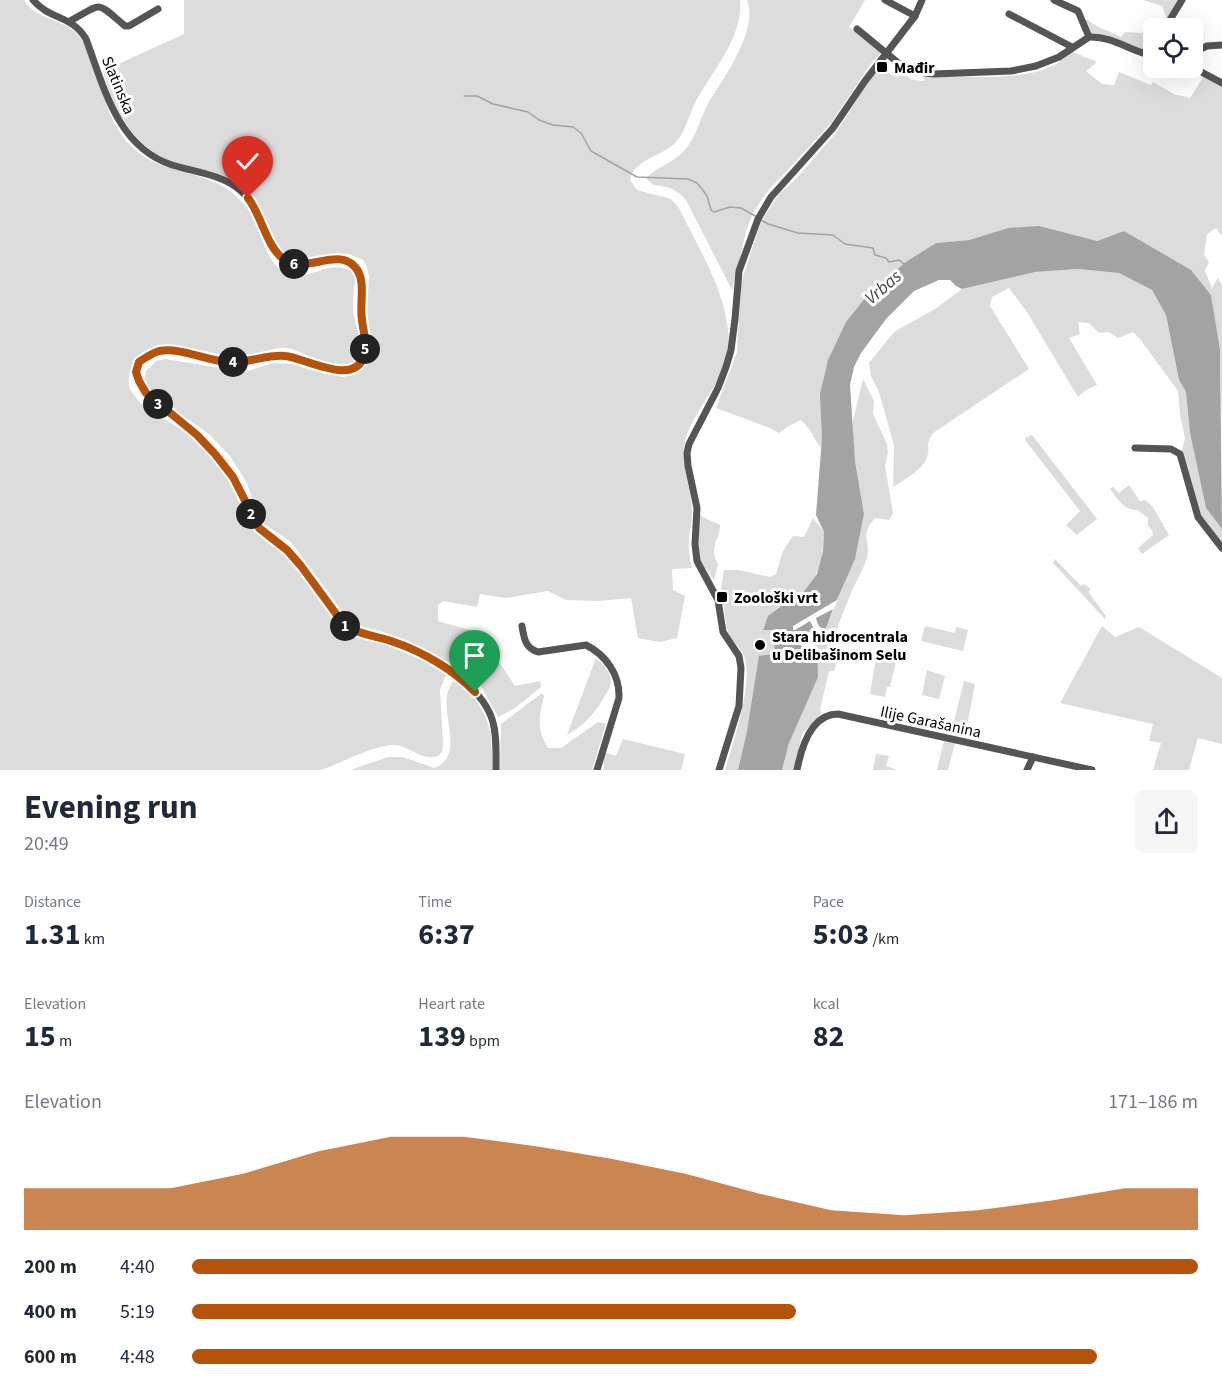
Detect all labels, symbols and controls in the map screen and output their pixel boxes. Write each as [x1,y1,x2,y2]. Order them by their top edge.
map controls [1143,18,1203,78]
button: locate [1143,18,1203,78]
street label: Slatinska [96,53,140,118]
place label: Mađir [894,57,935,79]
marker: Mađir [875,60,889,74]
pin [222,136,273,198]
icon: check [231,145,264,178]
pin: 6 [279,249,309,279]
text: 6 [290,253,298,275]
water label: Vrbas [860,264,907,310]
pin: 5 [350,334,380,364]
text: 5 [361,338,369,360]
pin: 4 [218,347,248,377]
text: 4 [229,351,237,373]
pin: 3 [143,389,173,419]
text: 3 [154,393,162,415]
pin: 2 [236,499,266,529]
text: 2 [247,503,255,525]
place label: Zoološki vrt [734,587,818,609]
marker: Zoološki vrt [715,590,729,604]
pin: 1 [330,611,360,641]
text: 1 [341,615,349,637]
place label: Stara hidrocentrala u Delibašinom Selu [772,626,908,666]
pin [449,630,500,692]
marker: Stara hidrocentrala u Delibašinom Selu [753,638,767,652]
icon: arrive [458,639,491,672]
street label: Ilije Garašanina [878,701,983,743]
text: Evening run [24,784,198,831]
button: share [1135,790,1198,853]
text: 20:49 [24,830,69,858]
text: Distance [24,891,81,913]
text: Time [418,891,452,913]
text: Pace [813,891,844,913]
text: 1.31 [24,913,81,956]
text: 6:37 [418,913,475,956]
text: 5:03 [813,913,869,956]
text: km [81,928,105,950]
text: /km [869,928,899,950]
text: Elevation [24,993,86,1015]
text: Heart rate [418,993,485,1015]
text: kcal [813,993,840,1015]
text: 15 [24,1015,56,1058]
text: 139 [418,1015,466,1058]
text: 82 [813,1015,844,1058]
text: m [56,1030,72,1052]
text: bpm [466,1030,500,1052]
text: Elevation [24,1088,102,1116]
text: 171–186 m [1108,1088,1198,1116]
text: 200 m [24,1253,77,1281]
text: 4:40 [120,1253,155,1281]
text: 400 m [24,1298,77,1326]
text: 5:19 [120,1298,155,1326]
text: 600 m [24,1343,77,1371]
text: 4:48 [120,1343,155,1371]

